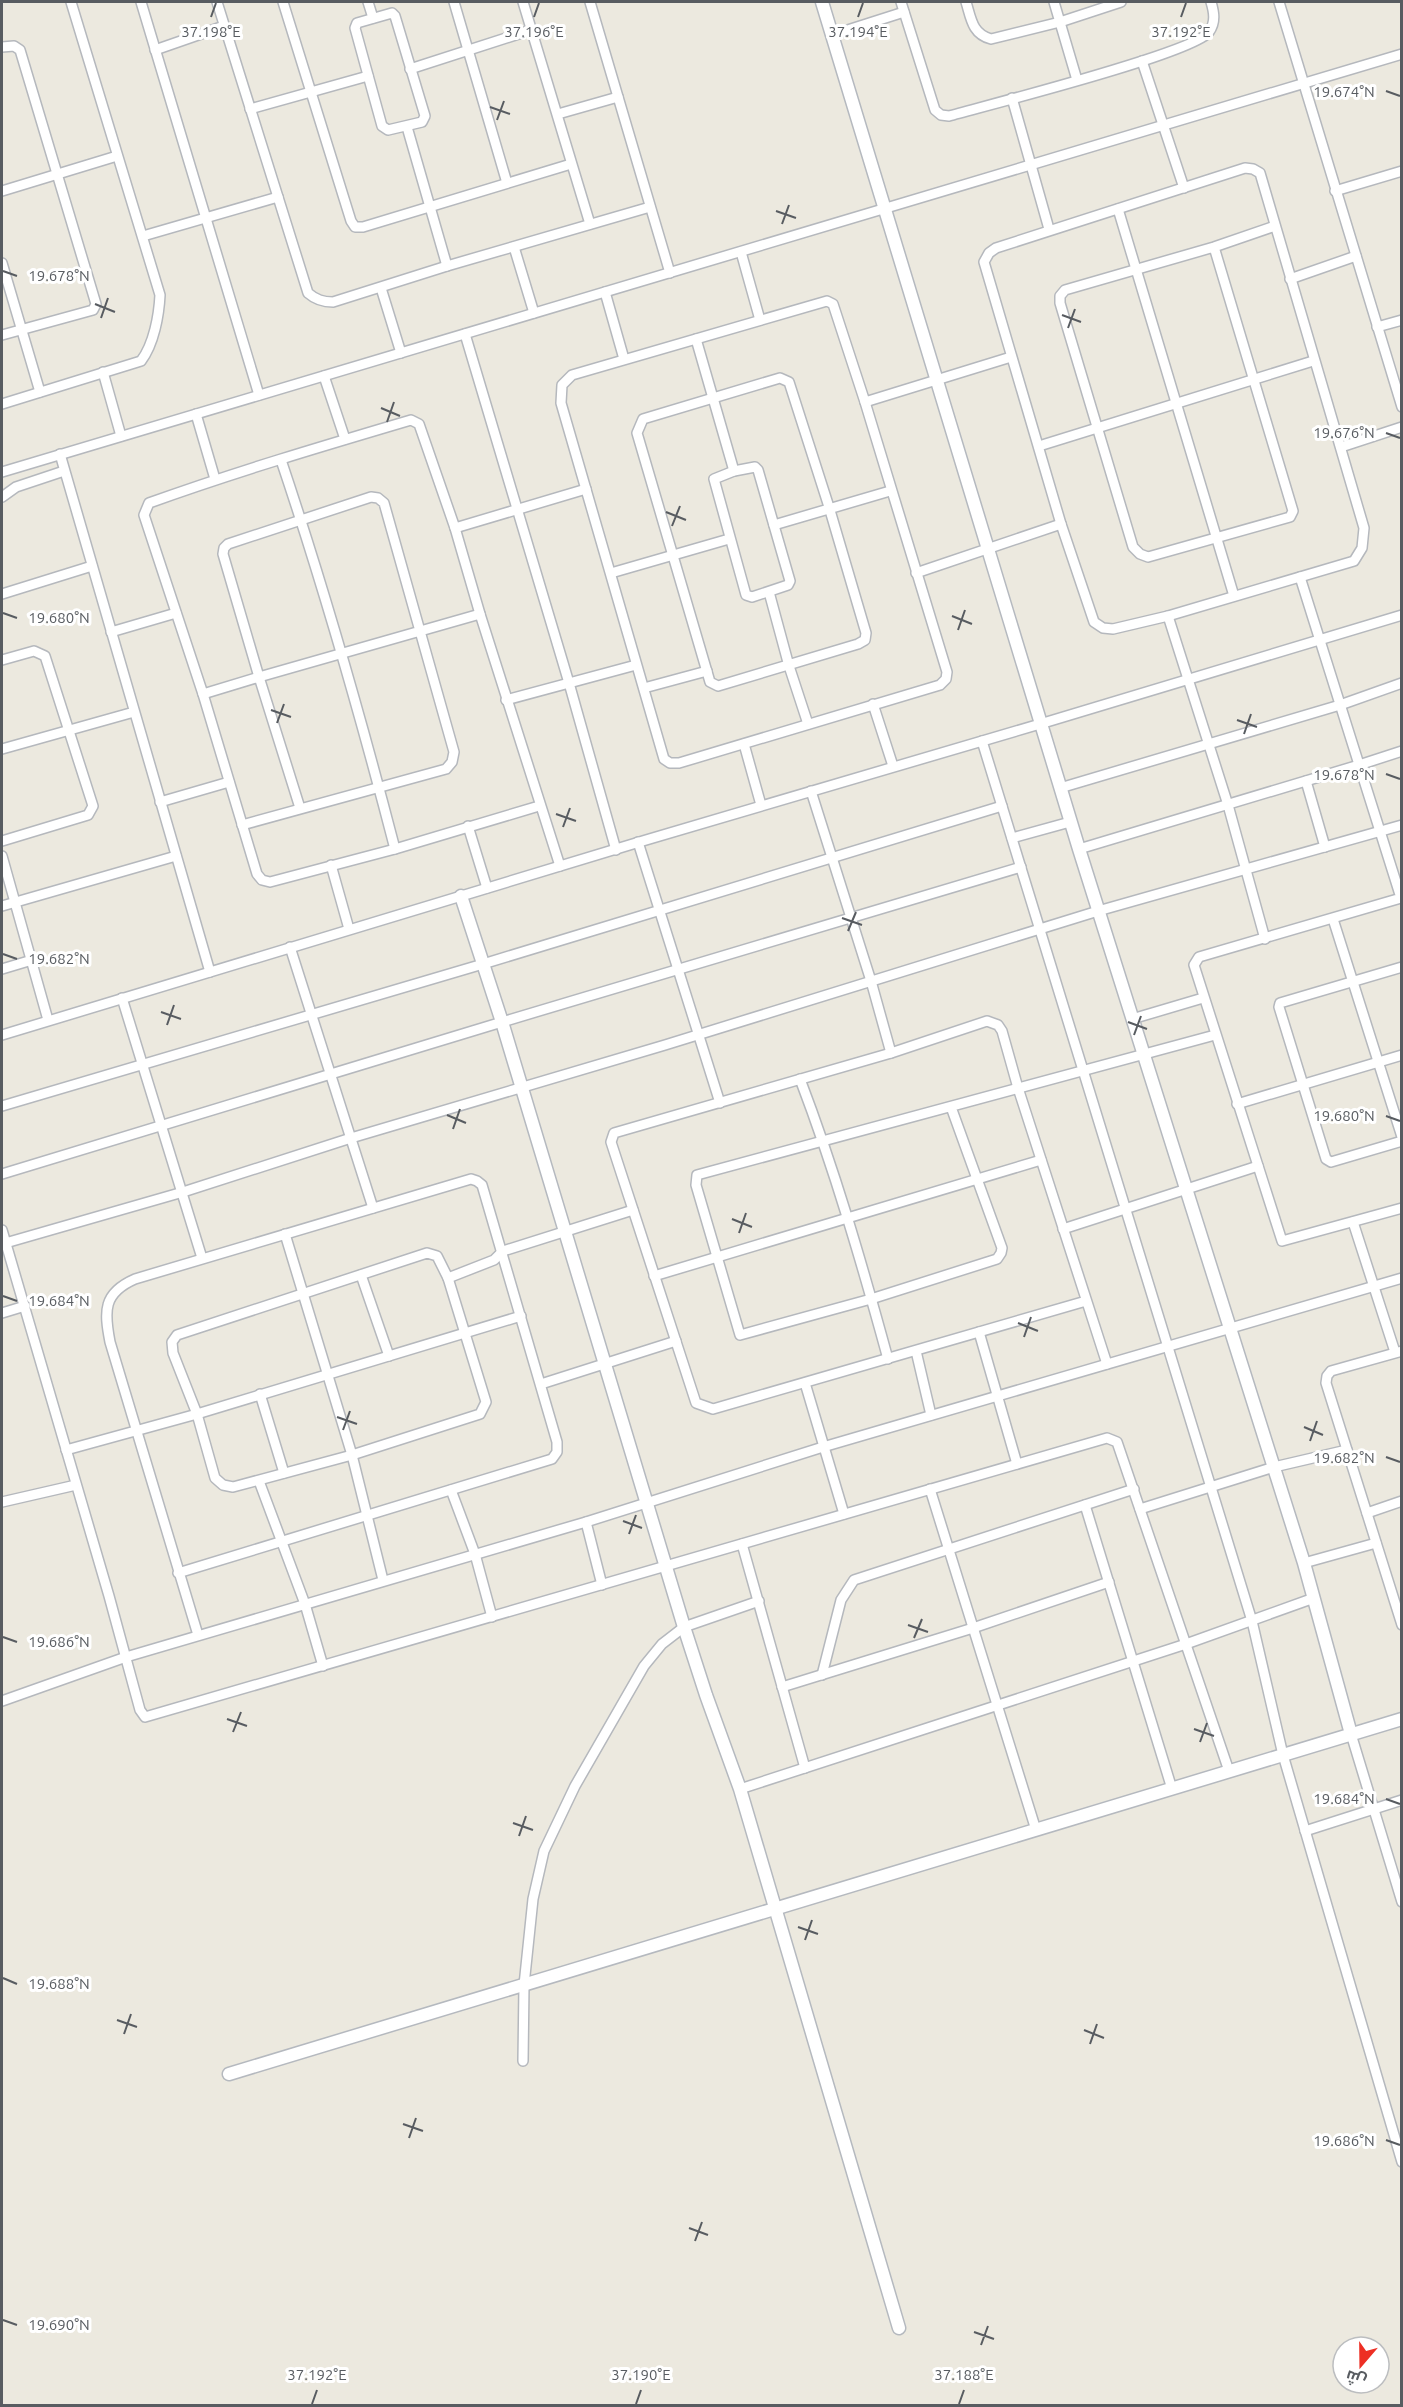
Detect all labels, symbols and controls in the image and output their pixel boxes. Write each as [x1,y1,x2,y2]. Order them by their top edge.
text: 37.198°E [181,23,241,40]
text: 37.196°E [504,23,564,40]
text: 37.194°E [828,23,888,40]
text: 37.192°E [1151,23,1211,40]
text: 19.674°N [1313,83,1375,100]
text: 19.678°N [28,267,90,284]
text: 19.676°N [1313,424,1375,441]
text: 19.680°N [28,609,90,626]
text: 19.678°N [1313,766,1375,783]
text: 19.682°N [28,950,90,967]
text: 19.680°N [1313,1107,1375,1124]
text: 19.684°N [28,1292,90,1309]
text: 19.682°N [1313,1449,1375,1466]
text: 19.686°N [28,1633,90,1650]
text: 19.684°N [1313,1790,1375,1807]
text: 19.688°N [28,1975,90,1992]
text: 19.686°N [1313,2132,1375,2149]
text: 19.690°N [28,2316,90,2333]
north arrow [1331,2335,1391,2395]
text: 37.192°E [287,2366,347,2383]
text: 37.190°E [611,2366,671,2383]
text: 37.188°E [934,2366,994,2383]
text: ش [1343,2366,1369,2391]

